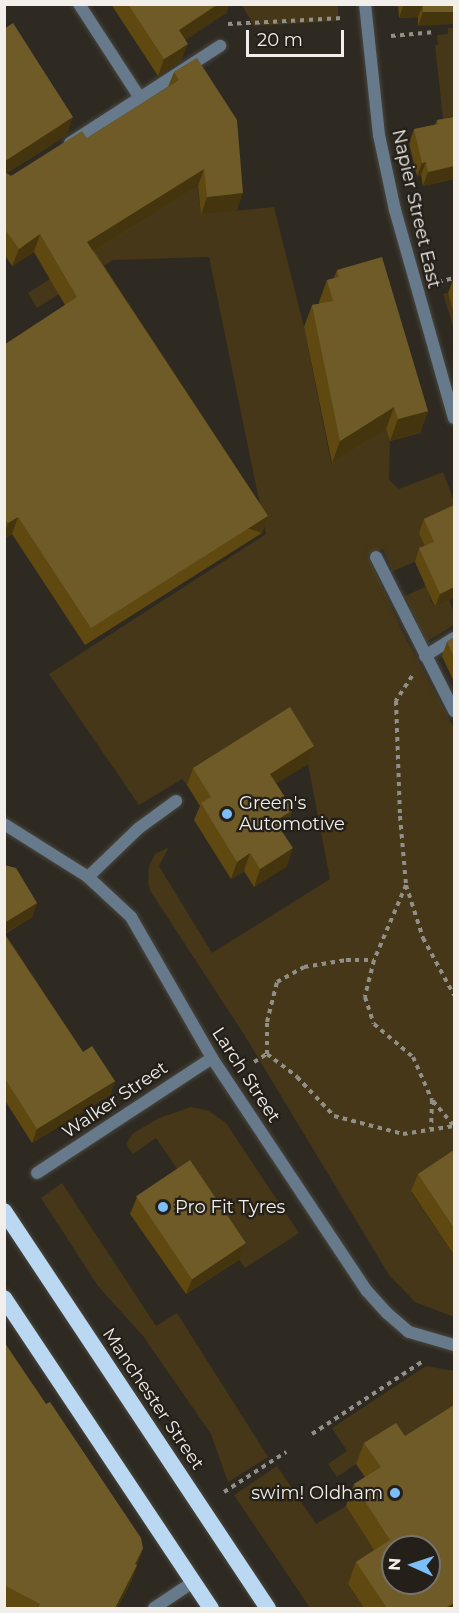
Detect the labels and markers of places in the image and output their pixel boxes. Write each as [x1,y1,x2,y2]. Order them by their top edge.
place label: Green's Automotive [239,793,345,836]
marker: Green's Automotive [220,807,234,821]
place label: Pro Fit Tyres [175,1196,285,1218]
marker: Pro Fit Tyres [156,1200,170,1214]
place label: swim! Oldham [251,1482,383,1504]
marker: swim! Oldham [388,1486,402,1500]

